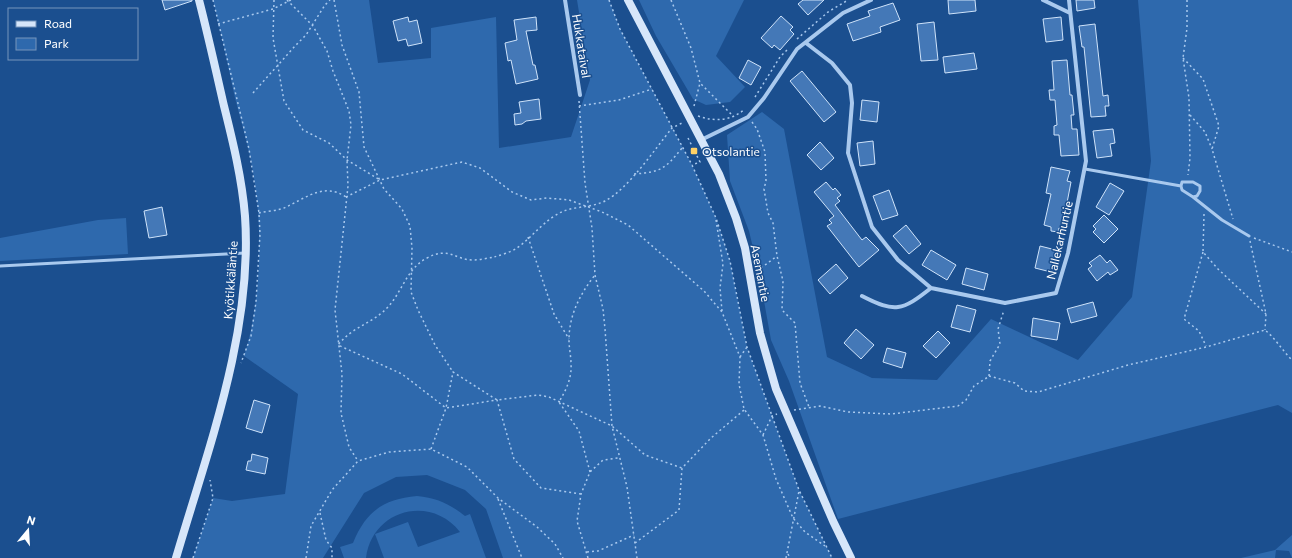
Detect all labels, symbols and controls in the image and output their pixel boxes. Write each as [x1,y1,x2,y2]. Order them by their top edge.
legend [8,8,138,60]
street label: Hukkataival [570,13,594,79]
text: Road [44,16,72,30]
text: Park [44,36,70,50]
place label: Otsolantie [702,144,760,158]
marker: Otsolantie [689,146,699,156]
street label: Nallekarhuntie [1043,199,1075,281]
street label: Kyötikkäläntie [220,240,240,320]
street label: Asemantie [749,243,773,303]
north arrow [8,510,48,550]
text: N [25,513,37,527]

